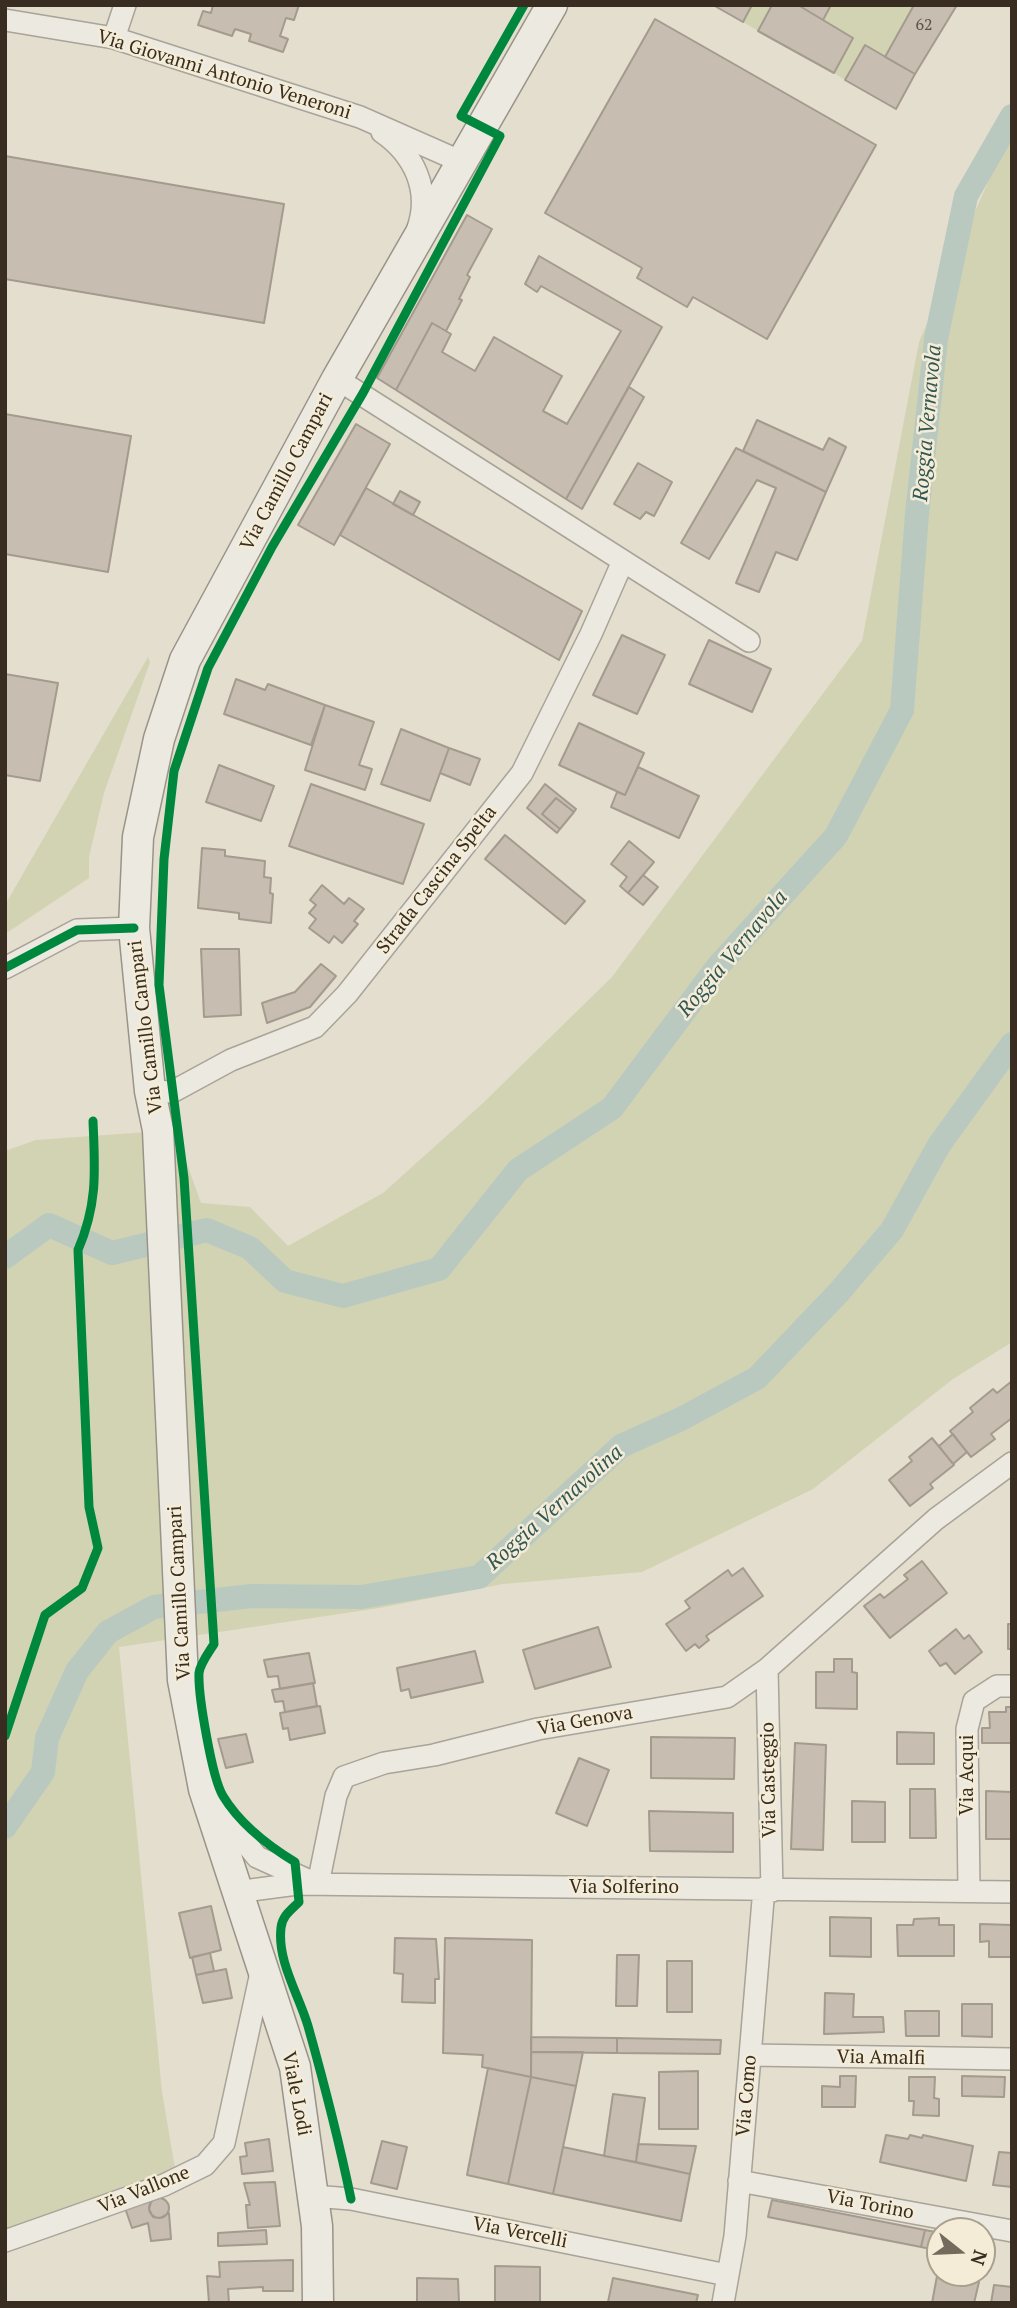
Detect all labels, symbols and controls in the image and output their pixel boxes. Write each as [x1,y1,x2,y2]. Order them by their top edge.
house number: 62 [915,15,933,35]
street label: Via Giovanni Antonio Veneroni [94,25,354,125]
water label: Roggia Vernavola [909,344,947,502]
street label: Via Camillo Campari [236,389,338,555]
street label: Strada Cascina Spelta [372,801,502,959]
water label: Roggia Vernavola [673,886,793,1022]
street label: Via Camillo Campari [124,939,168,1115]
water label: Roggia Vernavolina [482,1440,628,1576]
street label: Via Camillo Campari [164,1505,196,1681]
street label: Via Genova [536,1701,634,1741]
street label: Via Casteggio [757,1722,781,1838]
street label: Via Acqui [957,1735,979,1815]
street label: Via Solferino [569,1877,679,1899]
street label: Via Amalfi [836,2046,926,2070]
street label: Viale Lodi [277,2050,315,2138]
street label: Via Como [732,2054,762,2138]
street label: Via Vallone [95,2161,193,2219]
street label: Via Torino [824,2185,916,2225]
street label: Via Vercelli [471,2213,569,2253]
north arrow [926,2217,996,2287]
text: N [965,2247,994,2269]

